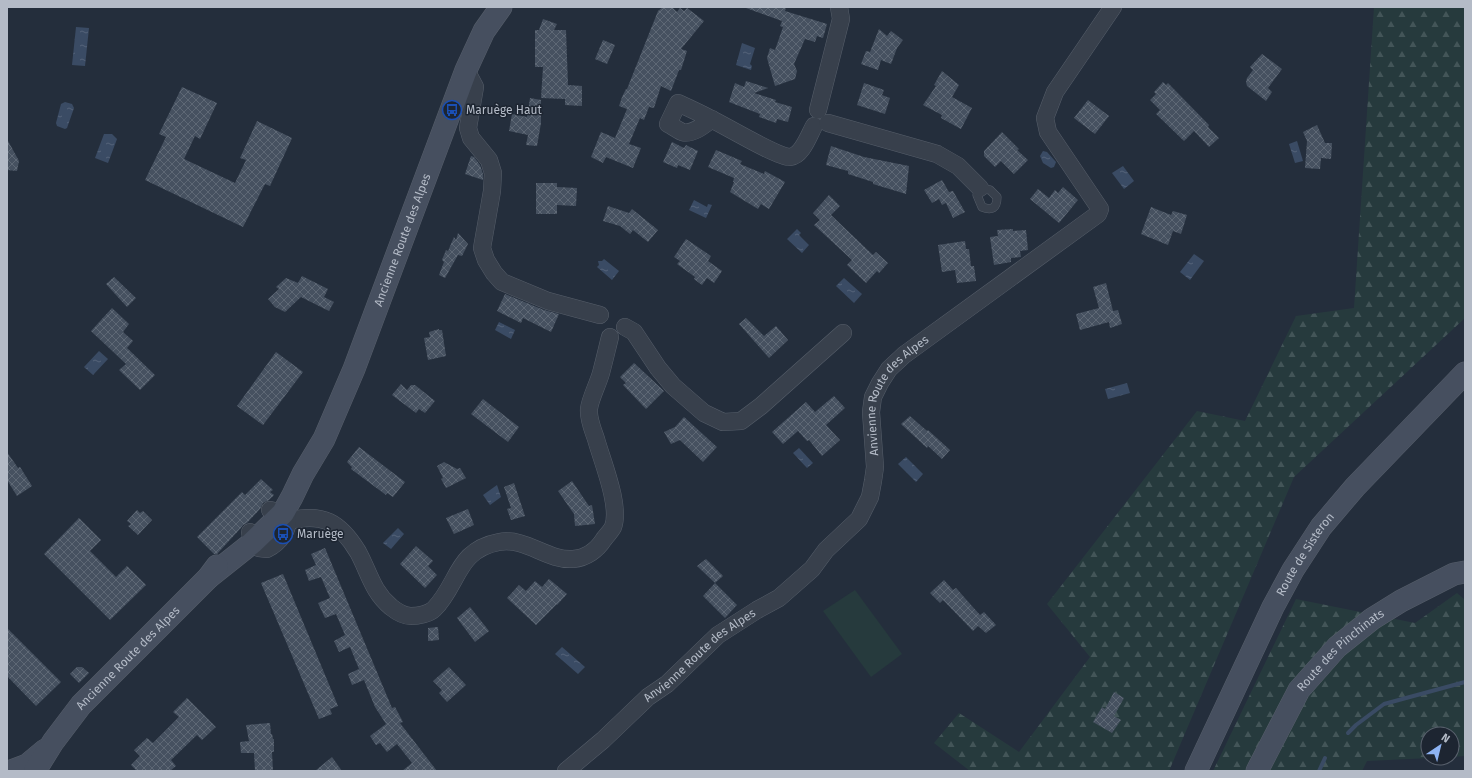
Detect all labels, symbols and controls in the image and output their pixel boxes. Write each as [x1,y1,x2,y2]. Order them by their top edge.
bus stop icon: Maruège Haut [441,99,463,121]
place label: Maruège Haut [466,103,542,117]
street label: Ancienne Route des Alpes [371,171,434,308]
street label: Anvienne Route des Alpes [864,332,932,456]
street label: Route de Sisteron [1273,510,1337,598]
bus stop icon: Maruège [272,523,294,545]
place label: Maruège [297,527,344,541]
street label: Ancienne Route des Alpes [73,603,183,712]
street label: Anvienne Route des Alpes [640,606,758,705]
street label: Route des Pinchinats [1294,606,1387,694]
north arrow [1420,726,1460,766]
text: N [1439,731,1452,746]

